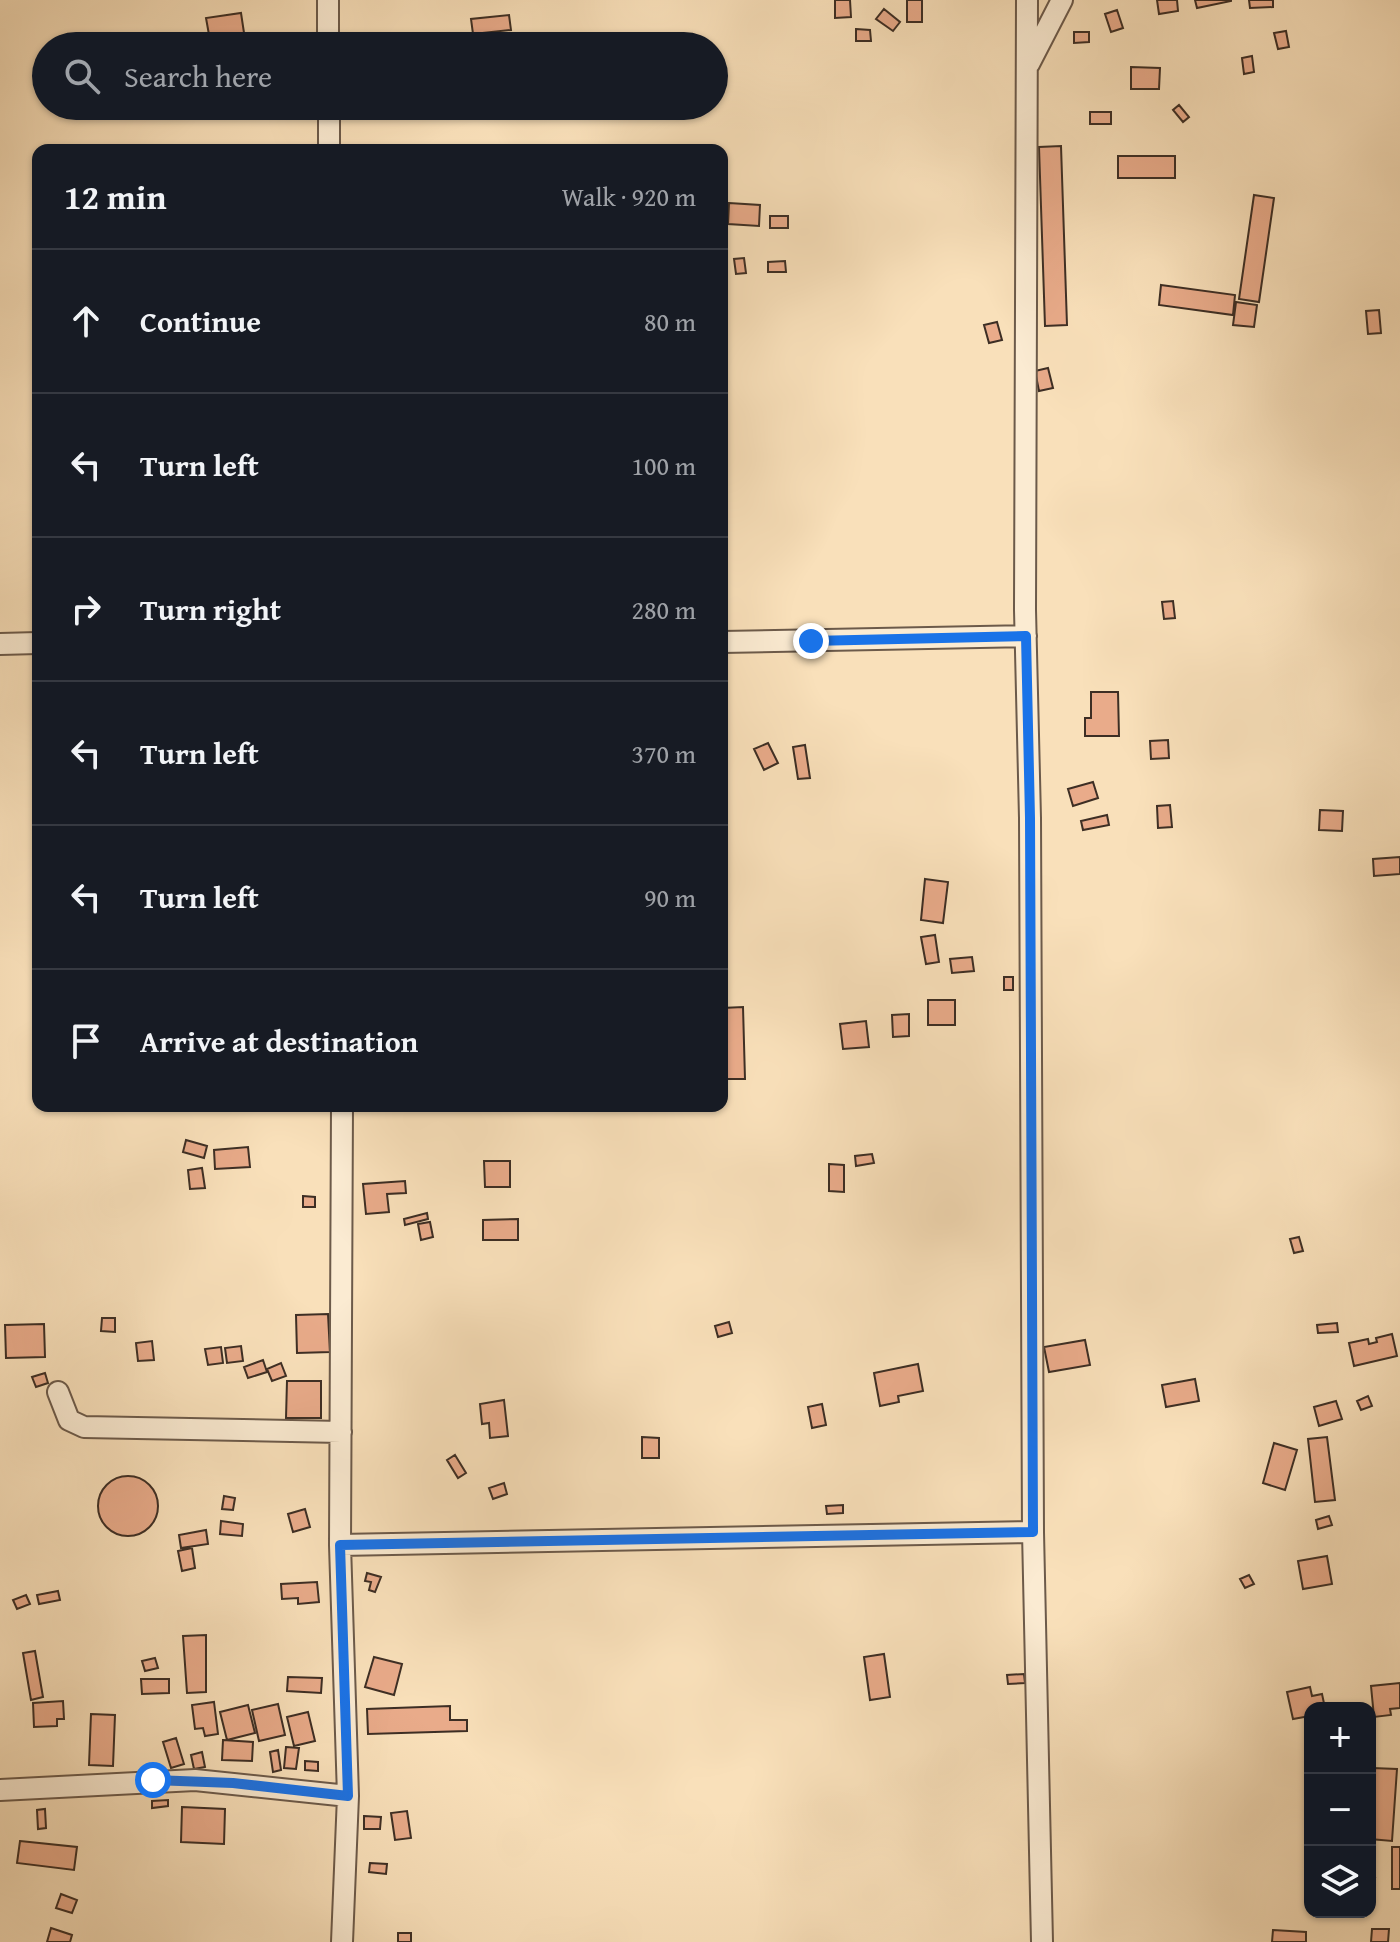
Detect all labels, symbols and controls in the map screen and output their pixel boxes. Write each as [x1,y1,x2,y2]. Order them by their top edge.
search box [32,32,728,120]
icon: search [60,54,104,98]
text: Search here [124,54,272,98]
text: 12 min [64,172,166,221]
text: Walk · 920 m [562,177,696,216]
icon: ahead [64,299,108,343]
text: Continue [140,299,261,343]
text: 80 m [644,302,696,341]
icon: left [64,443,108,487]
text: Turn left [140,443,259,487]
text: 100 m [631,446,696,485]
icon: right [64,587,108,631]
text: Turn right [140,587,281,631]
text: 280 m [631,590,696,629]
route end [793,623,829,659]
icon: left [64,731,108,775]
text: Turn left [140,731,259,775]
text: 370 m [631,734,696,773]
icon: left [64,875,108,919]
text: Turn left [140,875,259,919]
text: 90 m [644,878,696,917]
icon: arrive [64,1019,108,1063]
text: Arrive at destination [140,1019,418,1063]
map controls [1304,1702,1376,1918]
button: + [1304,1702,1376,1774]
route start [135,1762,171,1798]
button: − [1304,1774,1376,1846]
button: layers [1304,1846,1376,1918]

